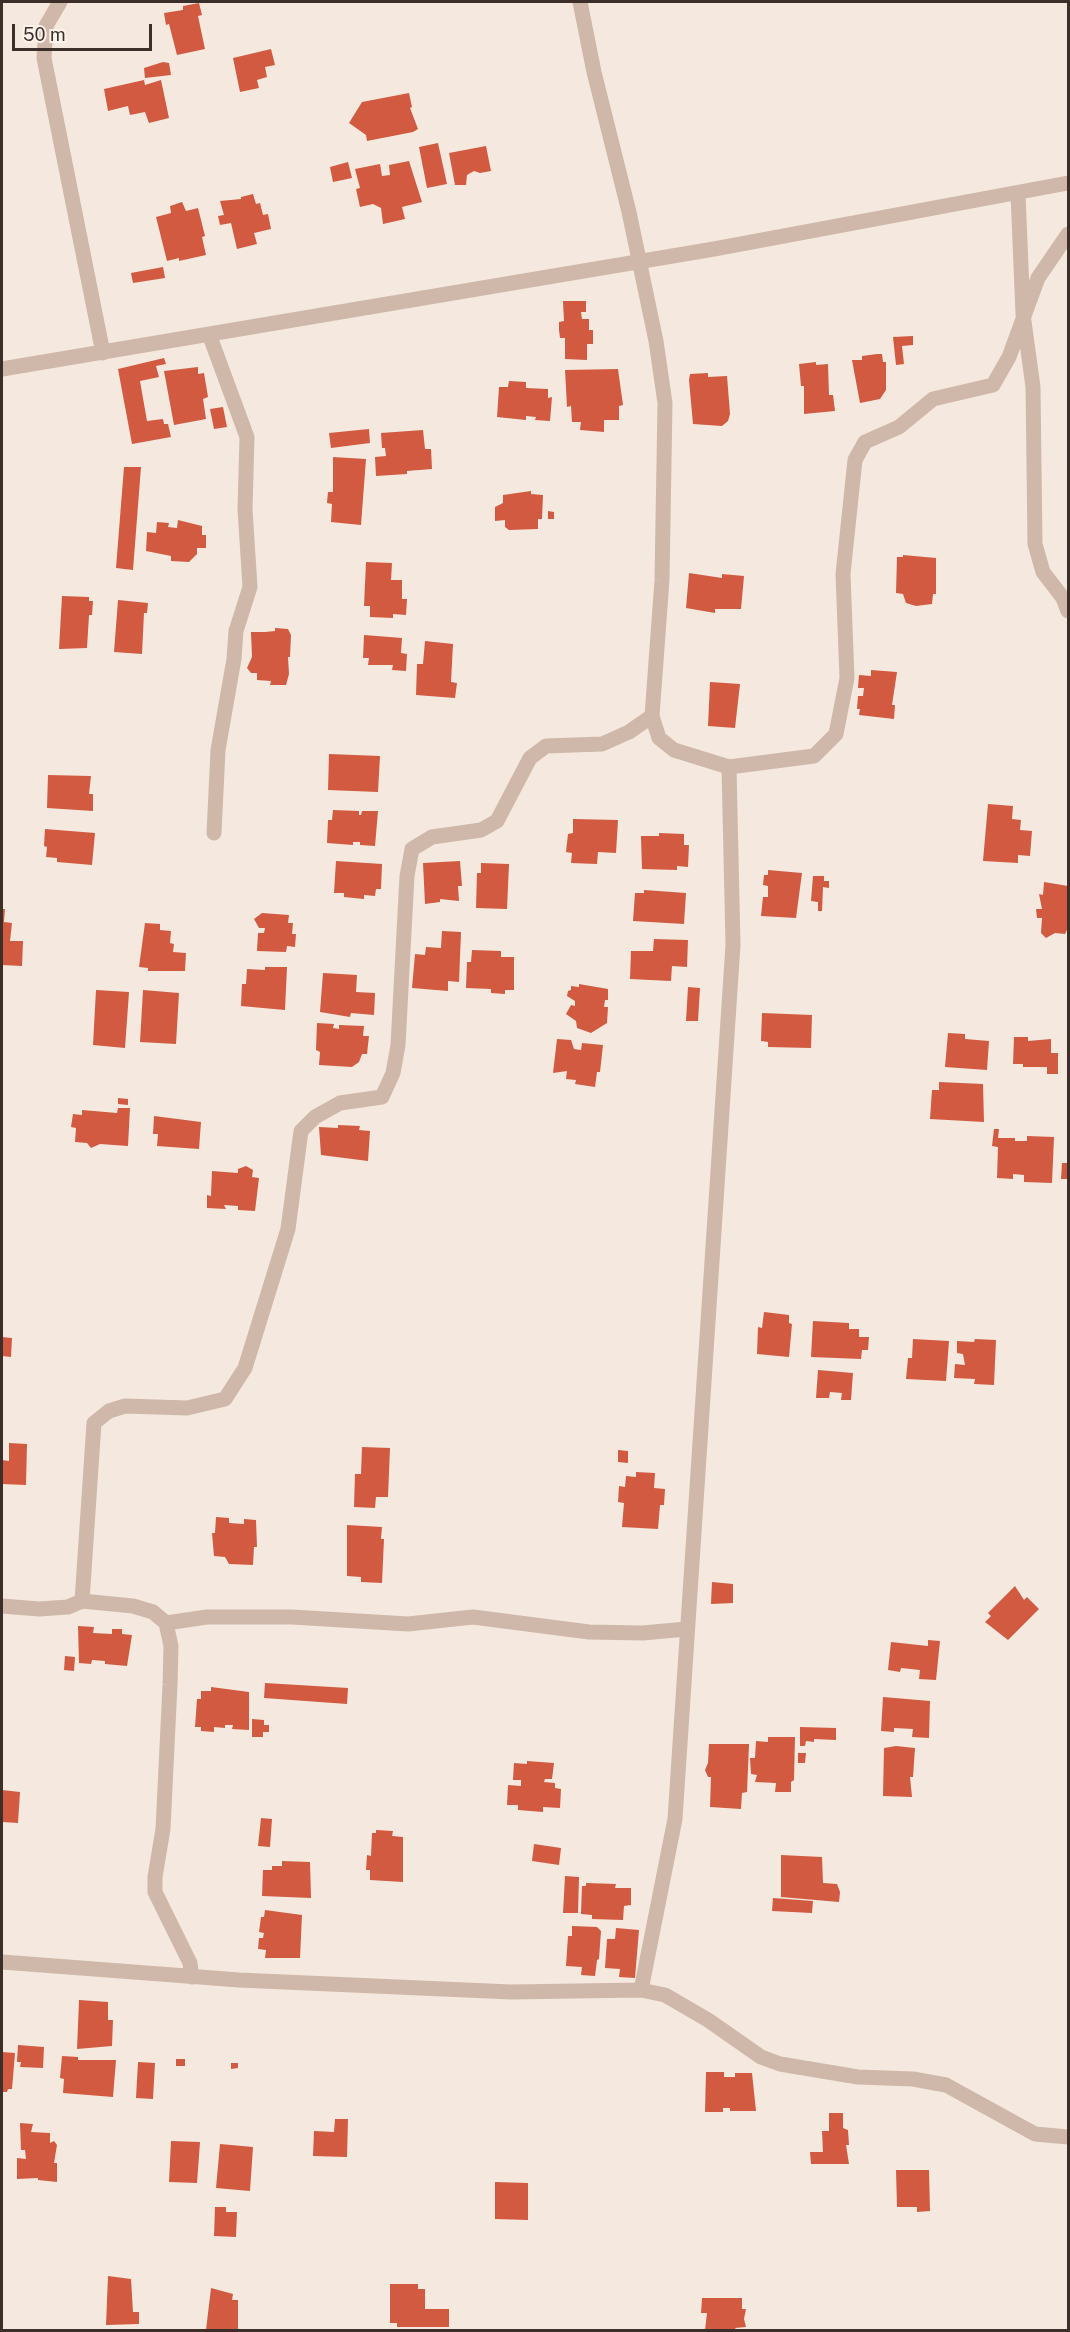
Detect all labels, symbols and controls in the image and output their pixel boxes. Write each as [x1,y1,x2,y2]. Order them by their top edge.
scale bar [15,12,154,50]
text: 50 m [23,24,66,45]

